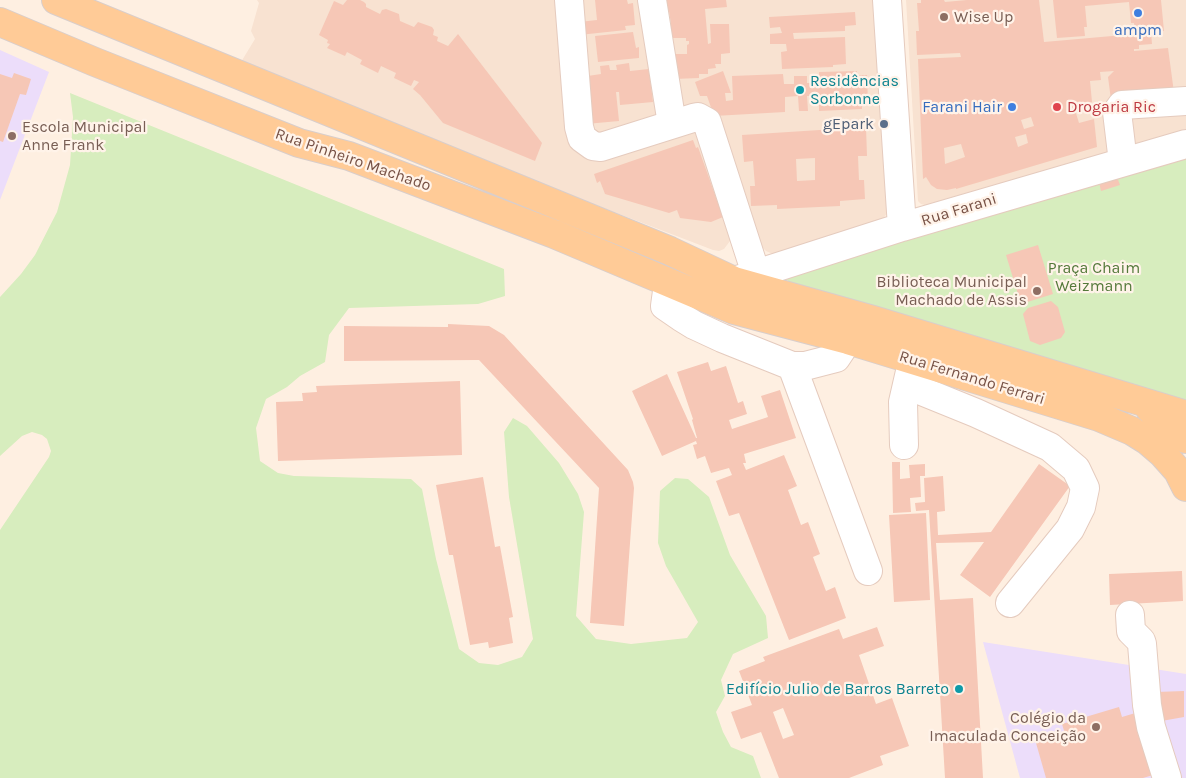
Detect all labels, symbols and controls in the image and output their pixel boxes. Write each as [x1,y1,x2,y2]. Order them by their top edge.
place label: Wise Up [954,7,1013,27]
marker: ampm [1132,7,1144,19]
marker: Wise Up [938,11,950,23]
place label: ampm [1114,20,1162,40]
place label: Residências Sorbonne [810,71,899,109]
marker: Residências Sorbonne [794,84,806,96]
place label: Farani Hair [922,97,1002,117]
place label: Drogaria Ric [1067,97,1156,117]
marker: Farani Hair [1006,101,1018,113]
marker: Drogaria Ric [1051,101,1063,113]
place label: gEpark [823,114,874,134]
place label: Escola Municipal Anne Frank [22,117,147,155]
marker: gEpark [878,118,890,130]
street label: Rua Pinheiro Machado [273,124,433,196]
marker: Escola Municipal Anne Frank [6,130,18,142]
street label: Rua Farani [919,189,999,231]
park label: Praça Chaim Weizmann [1048,258,1140,296]
place label: Biblioteca Municipal Machado de Assis [876,272,1027,310]
marker: Biblioteca Municipal Machado de Assis [1031,285,1043,297]
street label: Rua Fernando Ferrari [897,347,1047,409]
place label: Edifício Julio de Barros Barreto [726,679,949,699]
marker: Edifício Julio de Barros Barreto [953,683,965,695]
place label: Colégio da Imaculada Conceição [929,708,1086,746]
marker: Colégio da Imaculada Conceição [1090,721,1102,733]

